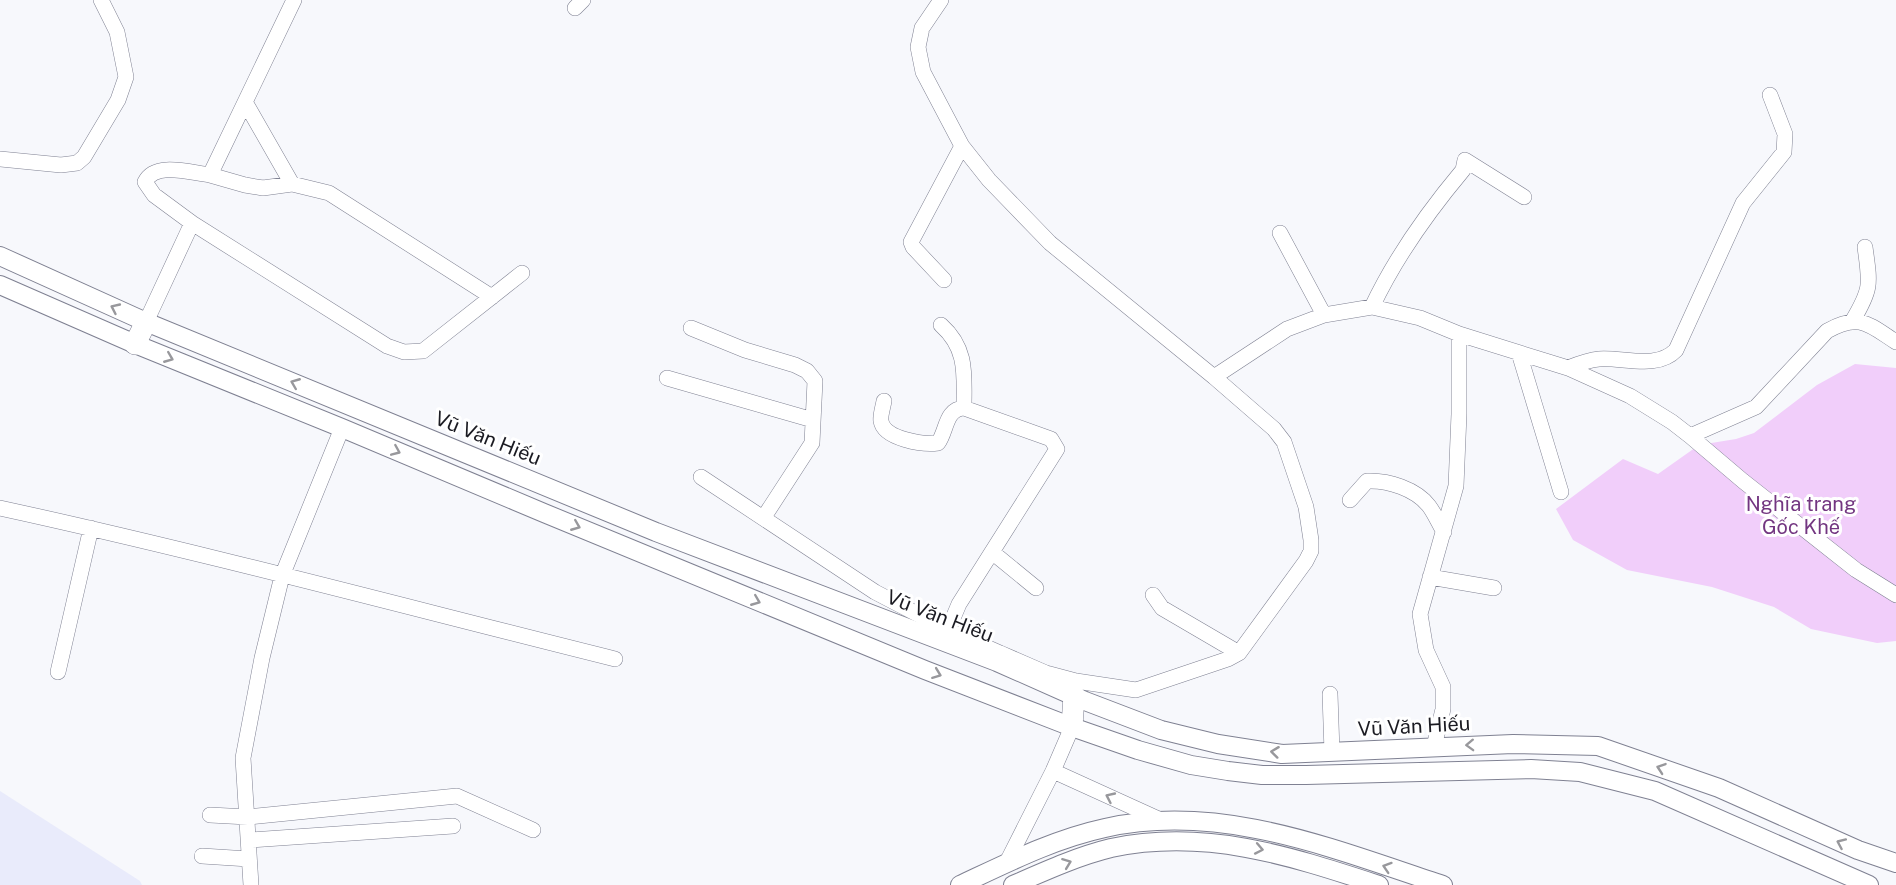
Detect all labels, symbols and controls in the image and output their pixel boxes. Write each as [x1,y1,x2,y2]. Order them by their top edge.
one-way arrow [110,304,121,316]
one-way arrow [163,351,174,363]
one-way arrow [290,378,301,390]
street label: Vũ Văn Hiếu [431,406,545,470]
one-way arrow [390,444,401,456]
park label: Nghĩa trang Gốc Khế [1746,492,1856,539]
one-way arrow [570,519,581,531]
street label: Vũ Văn Hiếu [883,585,997,647]
one-way arrow [750,594,761,606]
one-way arrow [931,667,942,680]
street label: Vũ Văn Hiếu [1357,711,1471,741]
one-way arrow [1465,739,1474,752]
one-way arrow [1270,747,1280,759]
one-way arrow [1656,763,1667,776]
one-way arrow [1105,792,1116,804]
one-way arrow [1837,838,1848,850]
one-way arrow [1253,842,1263,855]
one-way arrow [1061,857,1072,870]
one-way arrow [1382,861,1393,874]

